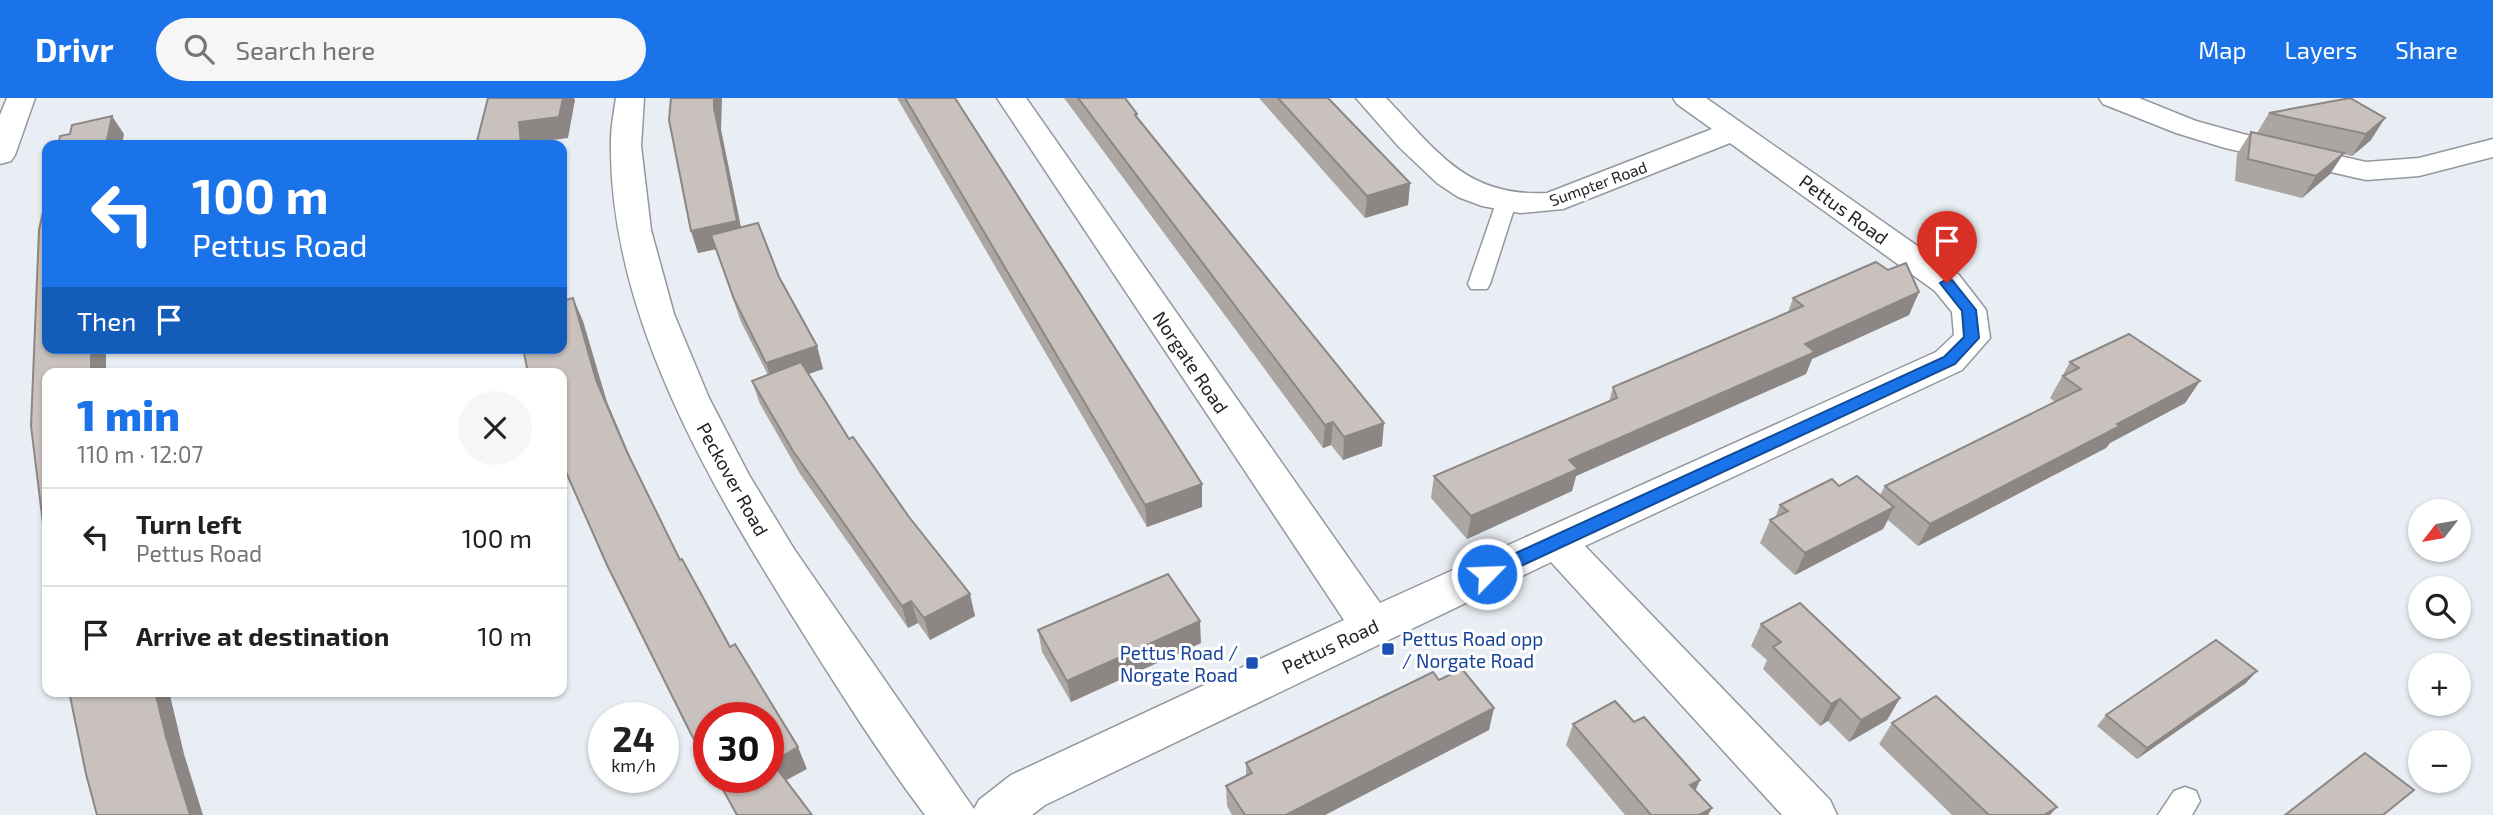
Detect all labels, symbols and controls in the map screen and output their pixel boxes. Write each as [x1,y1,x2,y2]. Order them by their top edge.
search box [156,18,646,81]
text: Drivr [35,29,114,69]
icon: search [180,30,218,68]
text: Search here [236,34,375,65]
text: Map [2198,35,2246,64]
text: Layers [2284,35,2357,64]
text: Share [2395,35,2458,64]
street label: Sumpter Road [1547,157,1649,209]
text: 100 m [192,165,329,224]
icon: left [77,168,168,259]
street label: Pettus Road [1795,169,1893,249]
pin [1917,211,1977,283]
icon: arrive [1928,222,1966,260]
text: Pettus Road [192,225,368,263]
icon: arrive [150,301,188,339]
text: Then [77,305,136,336]
street label: Norgate Road [1148,307,1234,417]
text: 1 min [77,389,180,439]
button: close [458,391,532,465]
street label: Peckover Road [692,418,774,540]
text: 110 m · 12:07 [77,440,203,468]
north arrow [2408,499,2471,562]
map controls [2408,499,2471,793]
text: Turn left [136,508,242,539]
icon: left [77,518,115,556]
text: 100 m [462,522,532,553]
position arrow [1450,537,1524,611]
text: Pettus Road [136,539,262,567]
button: search [2408,576,2471,639]
street label: Pettus Road [1278,614,1382,678]
icon: arrive [77,616,115,654]
text: Arrive at destination [136,620,389,651]
text: 10 m [477,620,532,651]
place label: Pettus Road opp / Norgate Road [1402,627,1543,672]
place label: Pettus Road / Norgate Road [1120,641,1238,686]
marker: Pettus Road opp / Norgate Road [1380,641,1396,657]
button: + [2408,653,2471,716]
marker: Pettus Road / Norgate Road [1244,655,1260,671]
speed limit sign: 30 [693,702,784,793]
text: 24 [612,717,655,759]
button: − [2408,730,2471,793]
text: km/h [611,754,656,776]

